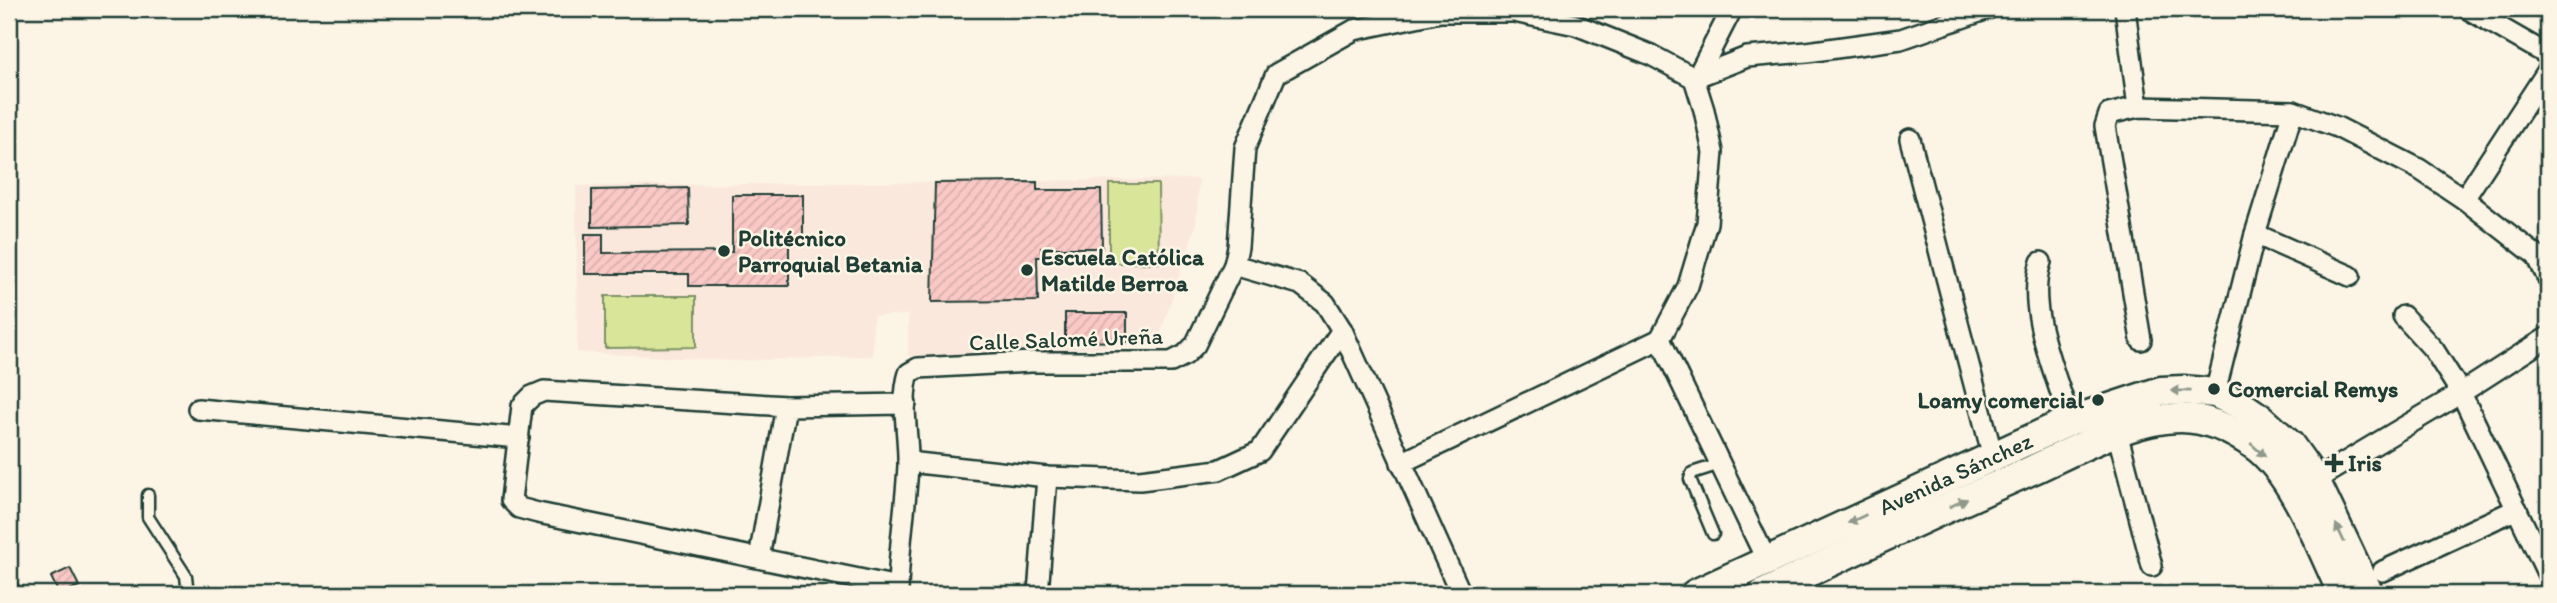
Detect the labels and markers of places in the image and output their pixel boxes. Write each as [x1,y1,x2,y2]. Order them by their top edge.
place label: Politécnico Parroquial Betania [738,224,924,278]
marker: Politécnico Parroquial Betania [716,243,732,259]
place label: Escuela Católica Matilde Berroa [1041,243,1205,297]
marker: Escuela Católica Matilde Berroa [1019,262,1035,278]
place label: Comercial Remys [2228,375,2398,403]
marker: Comercial Remys [2206,381,2222,397]
place label: Loamy comercial [1917,386,2084,414]
marker: Loamy comercial [2090,392,2106,408]
place label: Iris [2348,449,2382,477]
marker: Iris [2326,455,2342,471]

